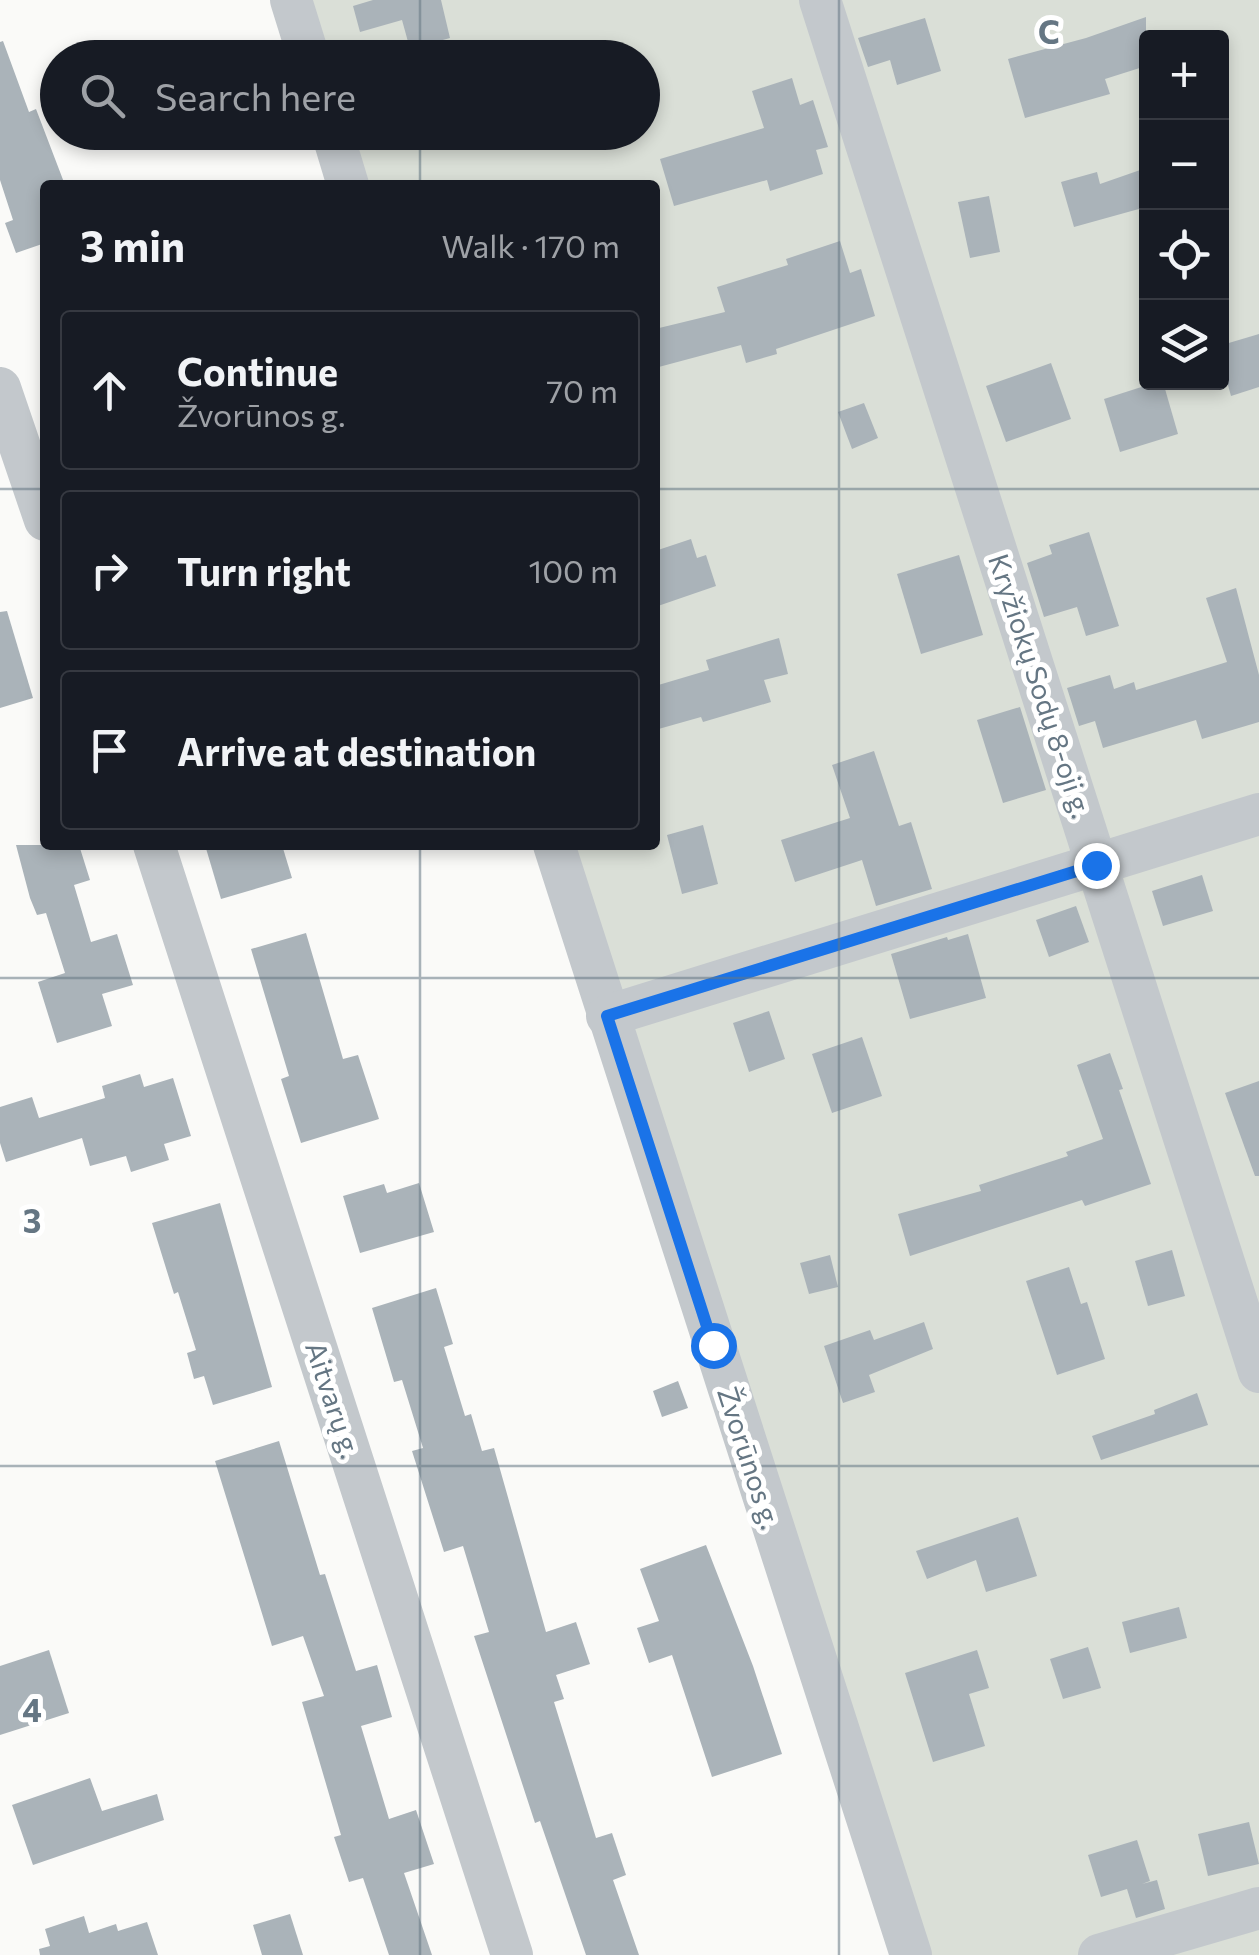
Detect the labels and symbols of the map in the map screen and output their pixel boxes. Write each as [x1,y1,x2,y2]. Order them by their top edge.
text: C [1038,11,1060,51]
street label: Kryžiokų Sodų 8-oji g. [982,549,1100,822]
route end [1074,843,1120,889]
text: 3 [23,1200,41,1240]
route start [691,1323,737,1369]
street label: Aitvarų g. [299,1337,369,1462]
street label: Žvorūnos g. [711,1382,789,1533]
text: 4 [22,1689,42,1729]

